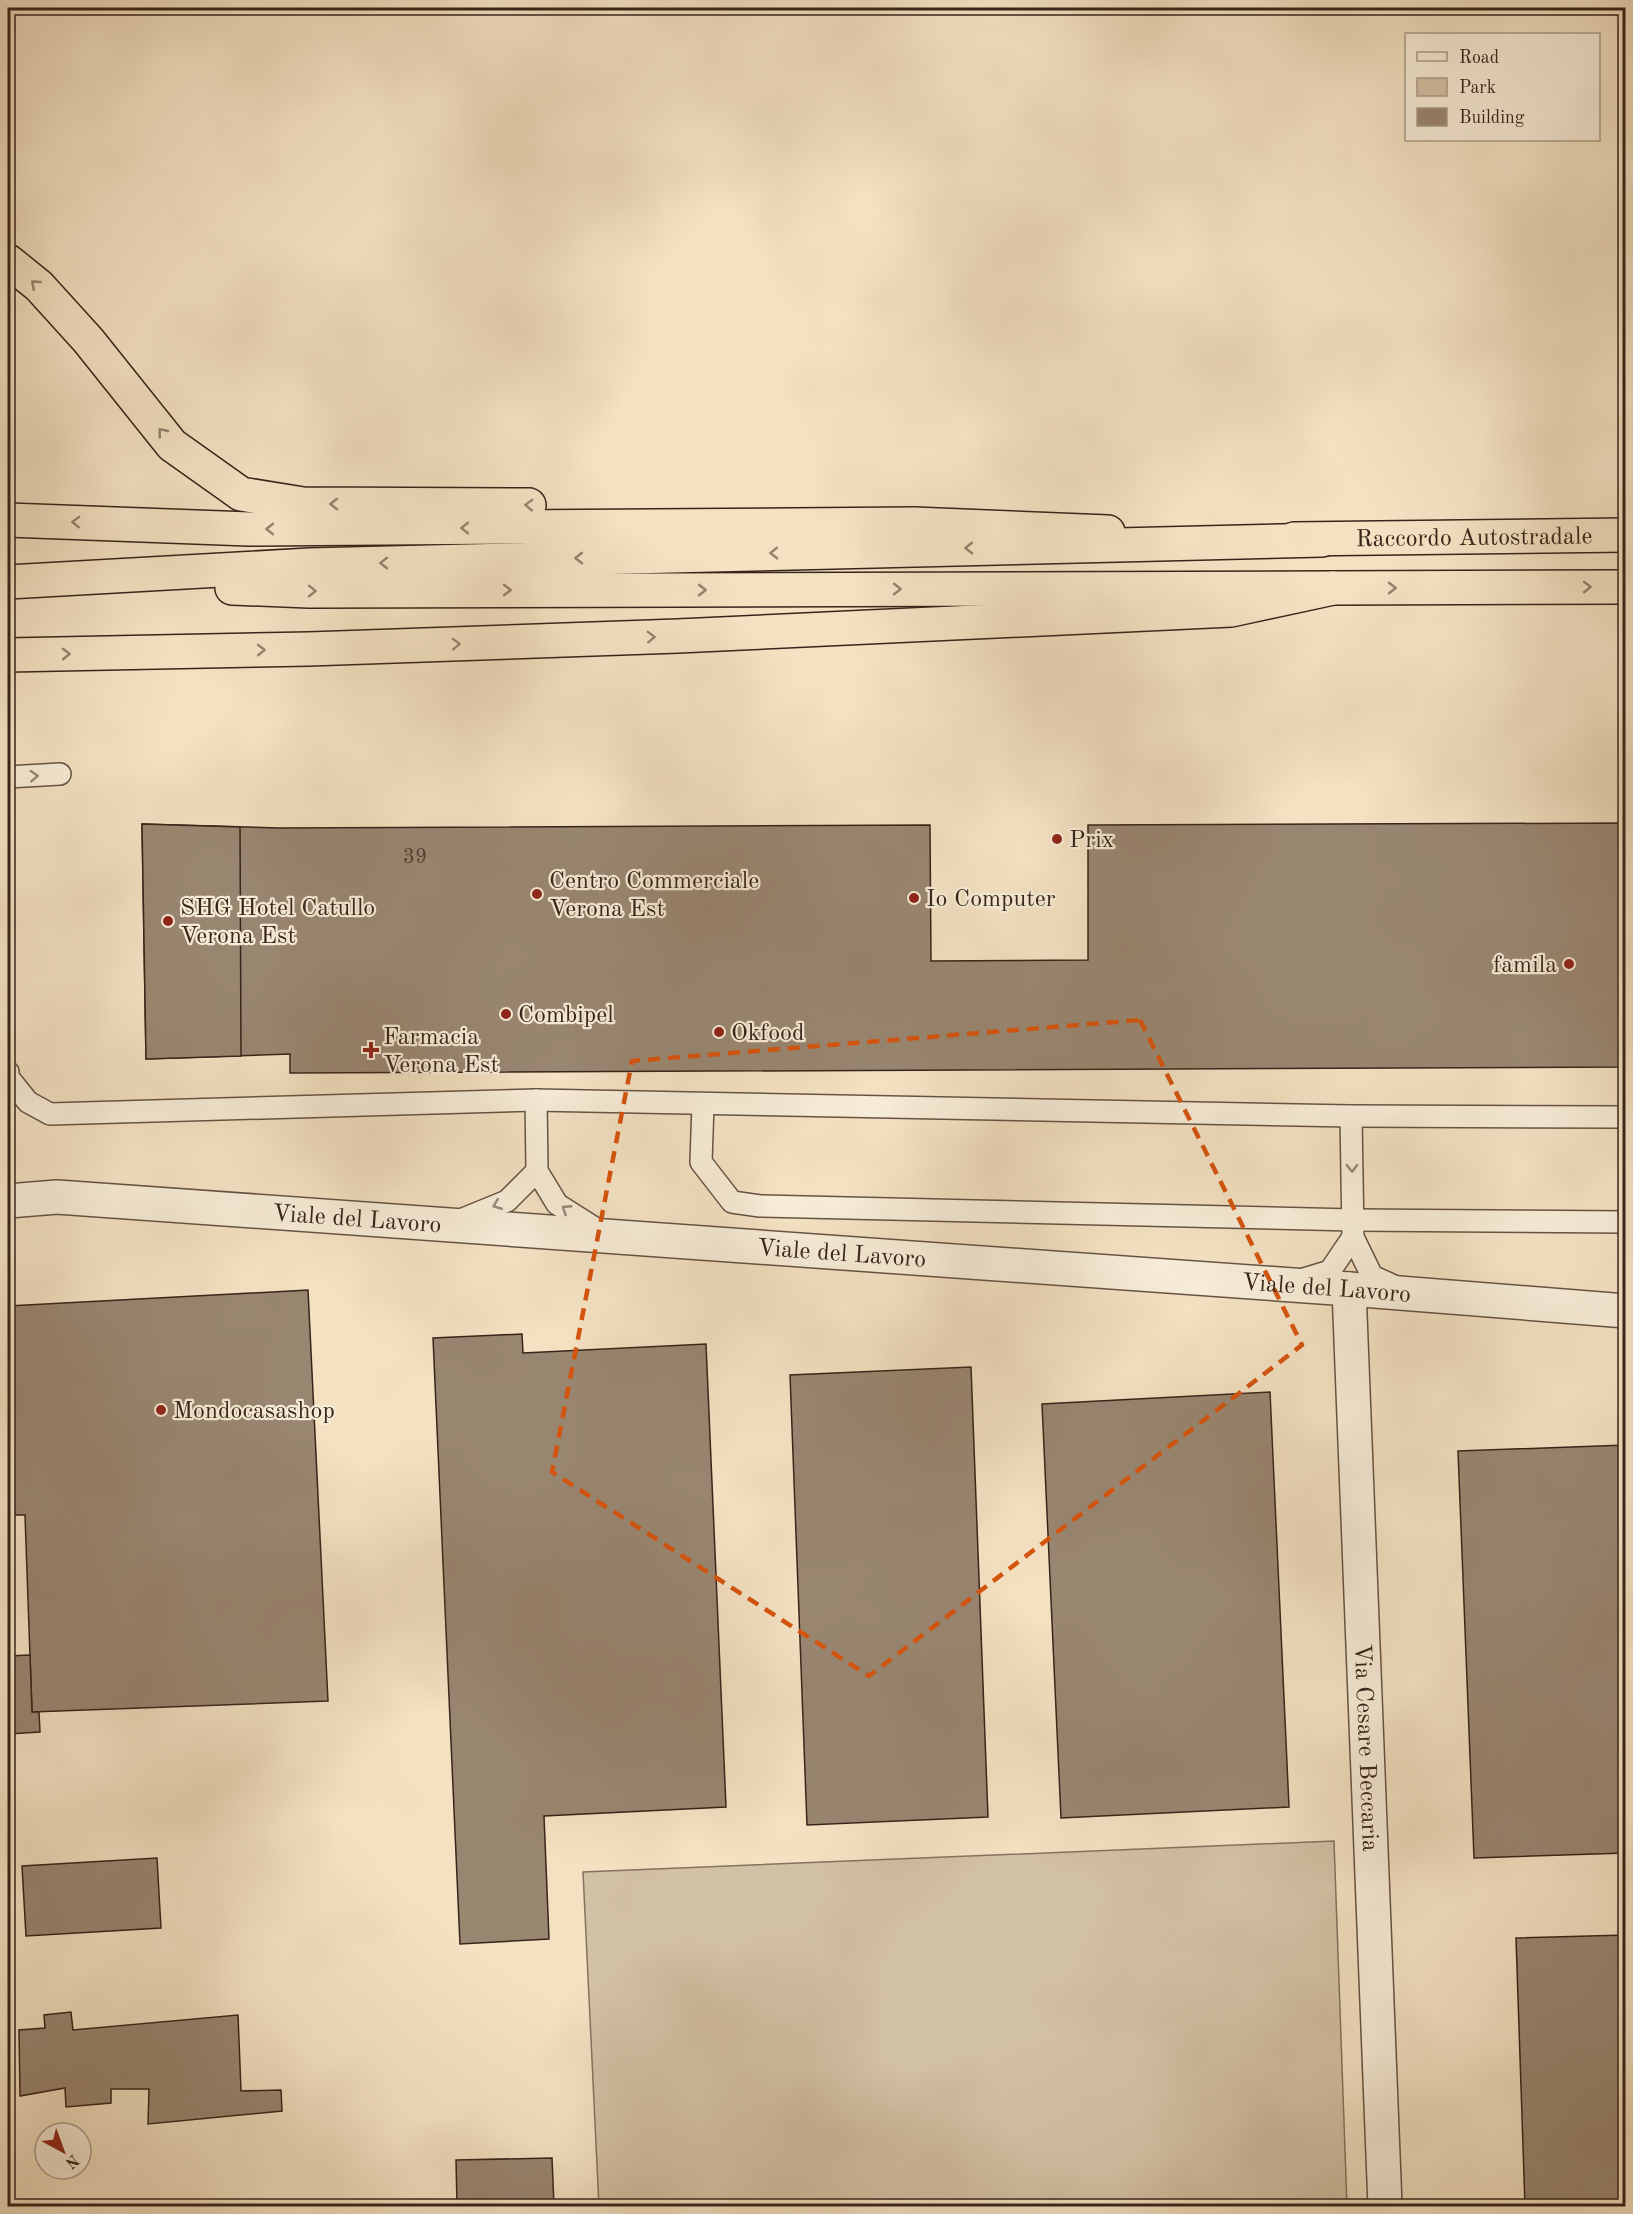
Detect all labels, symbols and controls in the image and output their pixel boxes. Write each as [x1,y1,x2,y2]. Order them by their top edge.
legend [1405,33,1600,141]
text: Road [1459,49,1499,67]
text: Park [1459,79,1496,97]
text: Building [1459,109,1525,127]
one-way arrow [31,280,42,291]
one-way arrow [158,428,169,439]
one-way arrow [329,498,338,510]
one-way arrow [524,499,533,511]
one-way arrow [71,516,80,529]
one-way arrow [461,522,470,534]
one-way arrow [266,523,275,535]
street label: Raccordo Autostradale [1355,525,1593,552]
one-way arrow [965,542,974,555]
one-way arrow [770,547,779,559]
one-way arrow [575,552,584,564]
one-way arrow [380,556,389,569]
one-way arrow [1582,581,1591,594]
one-way arrow [1387,582,1396,594]
one-way arrow [893,583,902,595]
one-way arrow [503,584,512,596]
one-way arrow [698,584,707,596]
one-way arrow [308,585,317,597]
one-way arrow [646,631,655,644]
one-way arrow [451,638,460,650]
one-way arrow [256,644,265,656]
one-way arrow [61,648,70,660]
one-way arrow [29,769,38,782]
place label: Prix [1069,829,1114,853]
marker: Prix [1050,832,1064,846]
house number: 39 [403,847,427,868]
place label: Centro Commerciale Verona Est [549,870,759,922]
marker: Centro Commerciale Verona Est [530,887,544,901]
place label: Io Computer [926,888,1056,912]
marker: Io Computer [907,891,921,905]
place label: SHG Hotel Catullo Verona Est [180,897,375,949]
marker: SHG Hotel Catullo Verona Est [161,914,175,928]
place label: famila [1493,954,1557,978]
marker: famila [1562,957,1576,971]
place label: Combipel [518,1004,614,1028]
marker: Combipel [499,1007,513,1021]
place label: Okfood [731,1022,805,1046]
marker: Okfood [712,1025,726,1039]
place label: Farmacia Verona Est [383,1026,499,1078]
marker: Farmacia Verona Est [364,1043,378,1057]
one-way arrow [1346,1164,1358,1173]
one-way arrow [493,1198,504,1210]
street label: Viale del Lavoro [272,1202,442,1238]
one-way arrow [562,1205,572,1217]
street label: Viale del Lavoro [756,1237,927,1273]
street label: Viale del Lavoro [1241,1271,1412,1308]
place label: Mondocasashop [173,1400,335,1424]
marker: Mondocasashop [154,1403,168,1417]
street label: Via Cesare Beccaria [1349,1643,1381,1852]
north arrow [33,2121,93,2181]
text: N [61,2151,81,2171]

